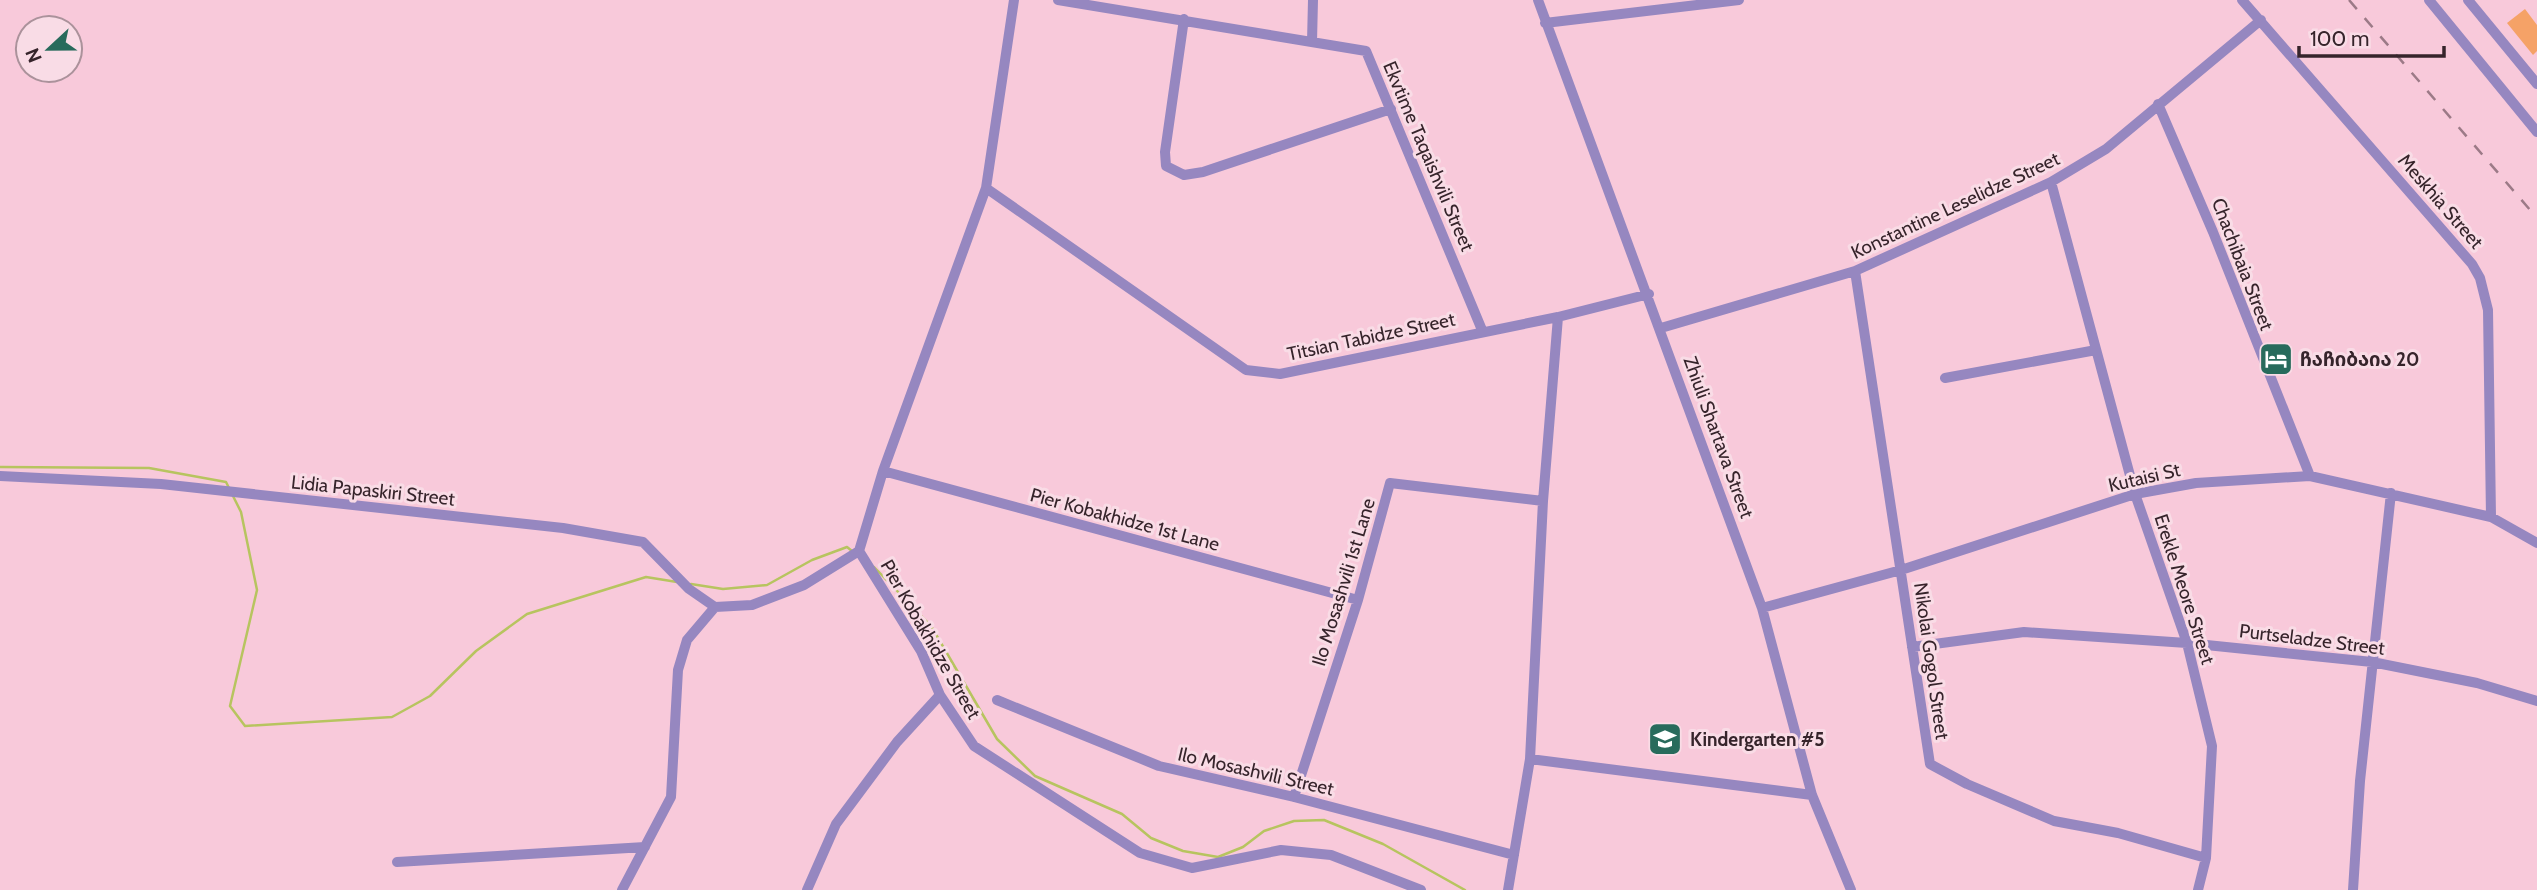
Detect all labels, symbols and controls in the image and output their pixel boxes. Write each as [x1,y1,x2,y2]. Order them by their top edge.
north arrow [14,14,84,84]
scale bar [2299,14,2444,58]
text: 100 m [2310,26,2369,51]
text: N [21,45,47,66]
street label: Ekvtime Taqaishvili Street [1378,58,1479,255]
street label: Konstantine Leselidze Street [1847,147,2064,264]
street label: Meskhia Street [2393,149,2488,254]
street label: Chachibaia Street [2207,195,2279,334]
street label: Titsian Tabidze Street [1285,307,1458,366]
hotel icon: ჩაჩიბაია 20 [2257,340,2295,378]
place label: ჩაჩიბაია 20 [2300,348,2419,371]
street label: Zhiuli Shartava Street [1679,353,1759,522]
street label: Kutaisi St [2106,458,2183,497]
street label: Lidia Papaskiri Street [290,470,457,511]
street label: Pier Kobakhidze 1st Lane [1028,483,1222,556]
street label: Ilo Mosashvili 1st Lane [1307,495,1380,669]
street label: Erekle Meore Street [2149,511,2220,668]
street label: Pier Kobakhidze Street [876,556,986,723]
street label: Nikolai Gogol Street [1909,581,1954,742]
street label: Purtseladze Street [2238,619,2387,660]
school or university icon: Kindergarten #5 [1646,720,1684,758]
place label: Kindergarten #5 [1690,728,1824,751]
street label: Ilo Mosashvili Street [1176,742,1337,801]

